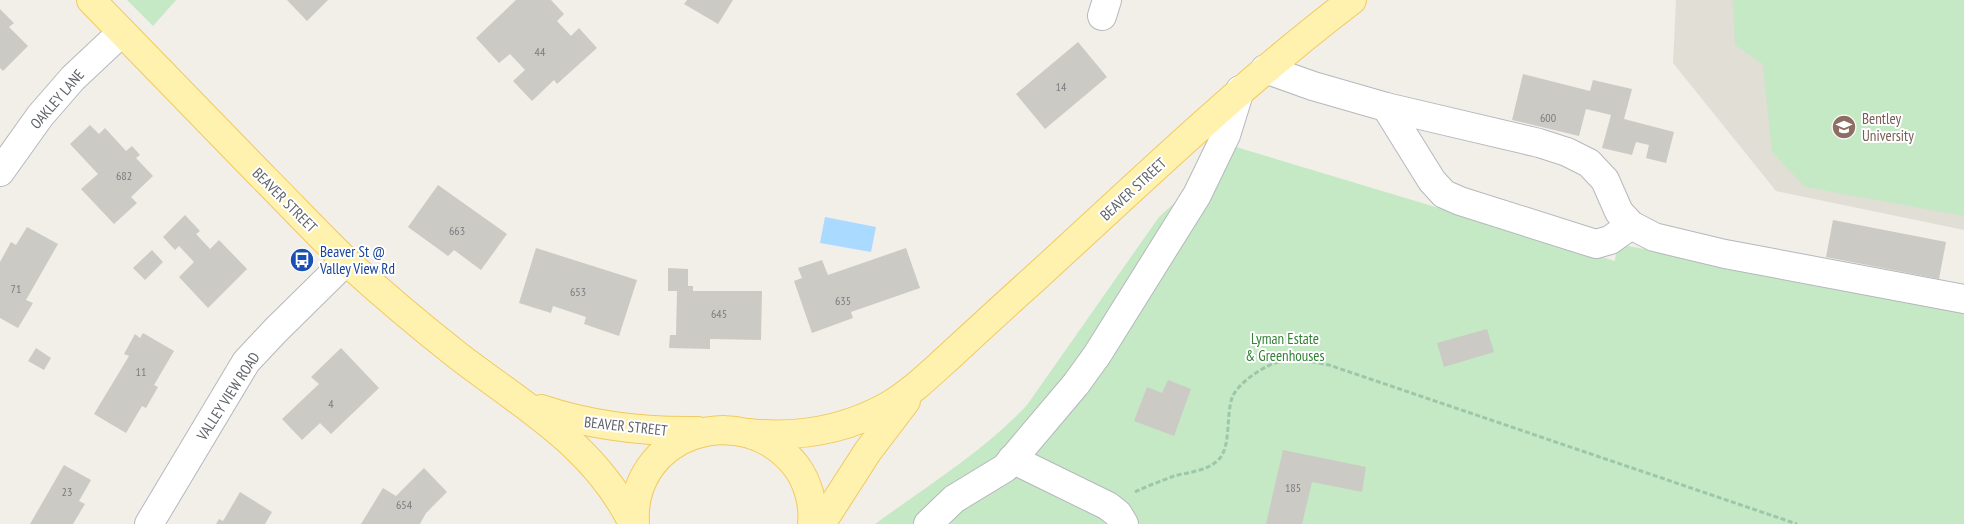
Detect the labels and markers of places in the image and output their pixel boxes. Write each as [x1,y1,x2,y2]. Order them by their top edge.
place label: Bentley University [1862,109,1914,145]
school or university icon: Bentley University [1831,114,1857,140]
place label: Beaver St @ Valley View Rd [319,242,395,278]
bus stop icon: Beaver St @ Valley View Rd [289,247,315,273]

